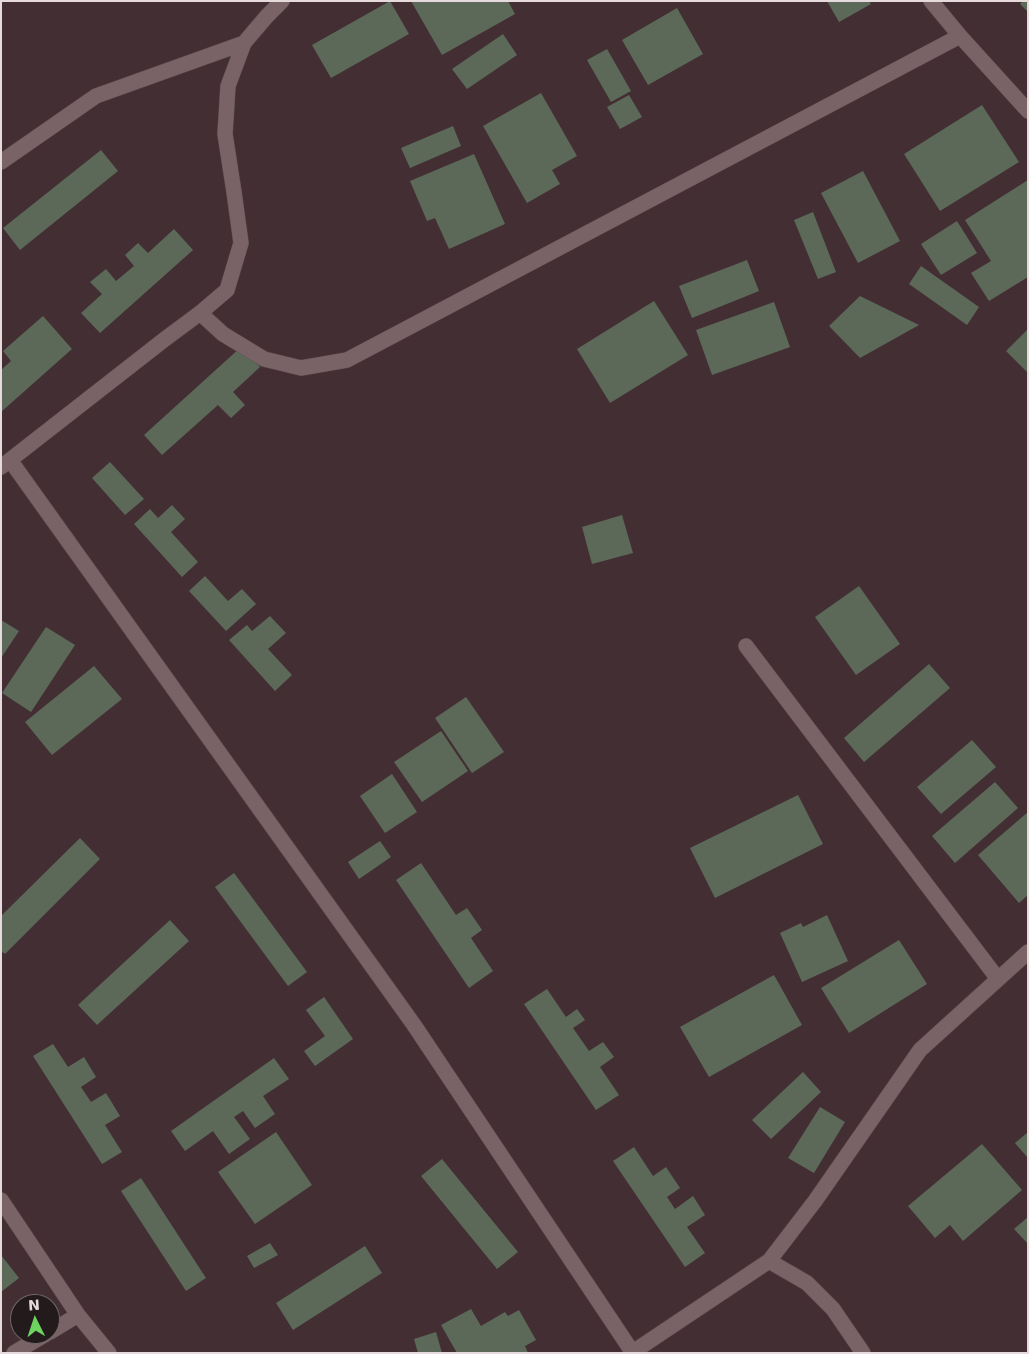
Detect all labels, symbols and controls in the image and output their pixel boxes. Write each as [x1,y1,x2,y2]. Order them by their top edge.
north arrow [10,1294,60,1344]
text: N [28,1297,40,1313]

